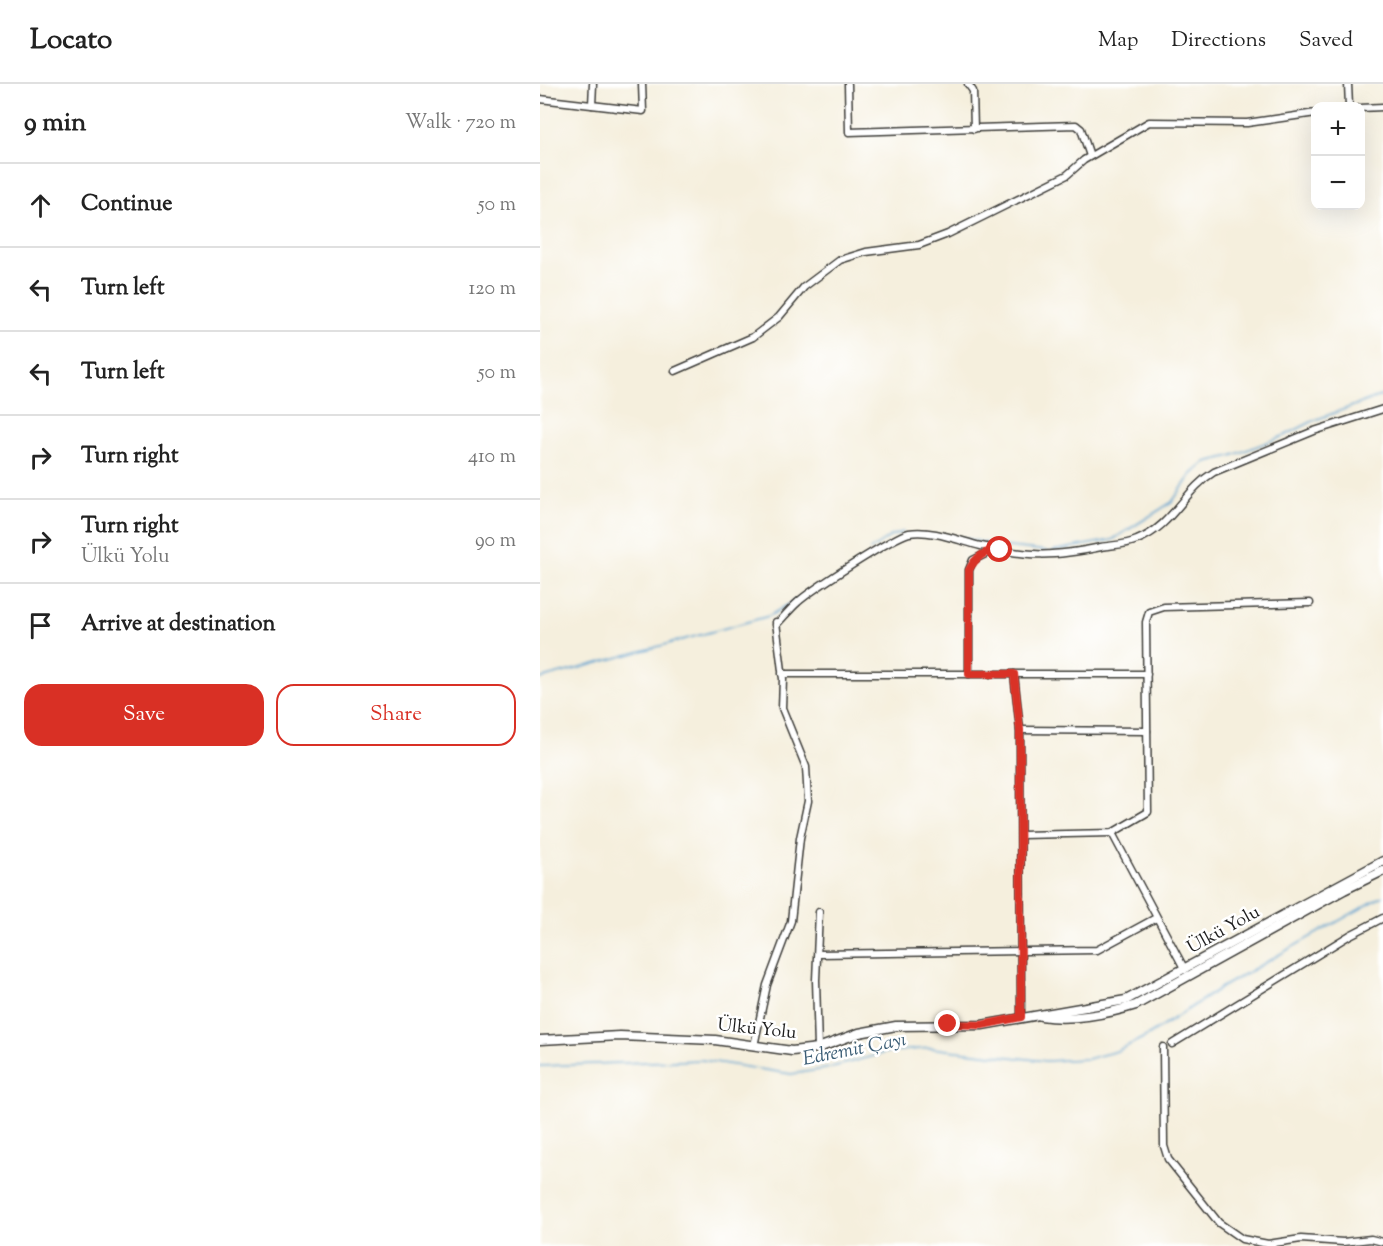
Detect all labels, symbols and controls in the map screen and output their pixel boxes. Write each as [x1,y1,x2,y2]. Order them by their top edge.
text: Locato [30,21,112,61]
text: Map [1098,26,1138,56]
text: Directions [1171,26,1266,56]
text: Saved [1299,26,1353,56]
map controls [1311,102,1365,210]
button: + [1311,102,1365,156]
text: 9 min [24,105,86,142]
text: Walk · 720 m [405,109,516,138]
button: − [1311,156,1365,210]
icon: ahead [24,189,57,222]
text: Continue [81,189,172,221]
text: 50 m [478,191,516,220]
icon: left [24,273,57,306]
text: Turn left [81,273,164,305]
text: 120 m [468,275,516,304]
icon: left [24,357,57,390]
text: Turn left [81,357,164,389]
text: 50 m [478,359,516,388]
icon: right [24,441,57,474]
text: Turn right [81,441,178,473]
text: 410 m [468,443,516,472]
text: Turn right [81,511,178,543]
icon: right [24,525,57,558]
text: 90 m [475,527,516,556]
route start [986,536,1012,562]
text: Ülkü Yolu [81,543,169,572]
icon: arrive [24,609,57,642]
text: Arrive at destination [81,609,276,641]
button: Save [24,684,264,746]
button: Share [276,684,516,746]
street label: Ülkü Yolu [1183,900,1265,961]
route end [934,1010,960,1036]
street label: Ülkü Yolu [716,1013,798,1047]
water label: Edremit Çayı [800,1026,909,1075]

